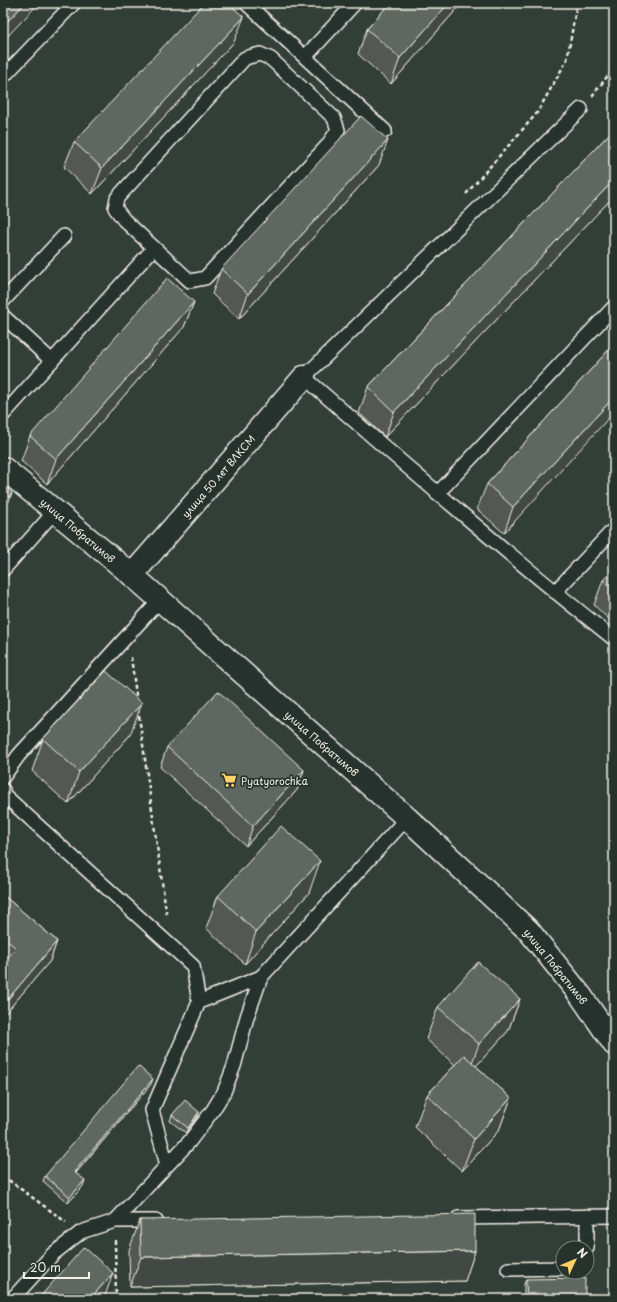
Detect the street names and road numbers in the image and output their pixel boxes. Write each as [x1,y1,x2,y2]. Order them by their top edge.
street label: улица 50 лет ВЛКСМ [178,431,258,521]
street label: улица Побратимов [37,494,119,566]
street label: улица Побратимов [282,707,362,780]
street label: улица Побратимов [521,925,591,1007]

